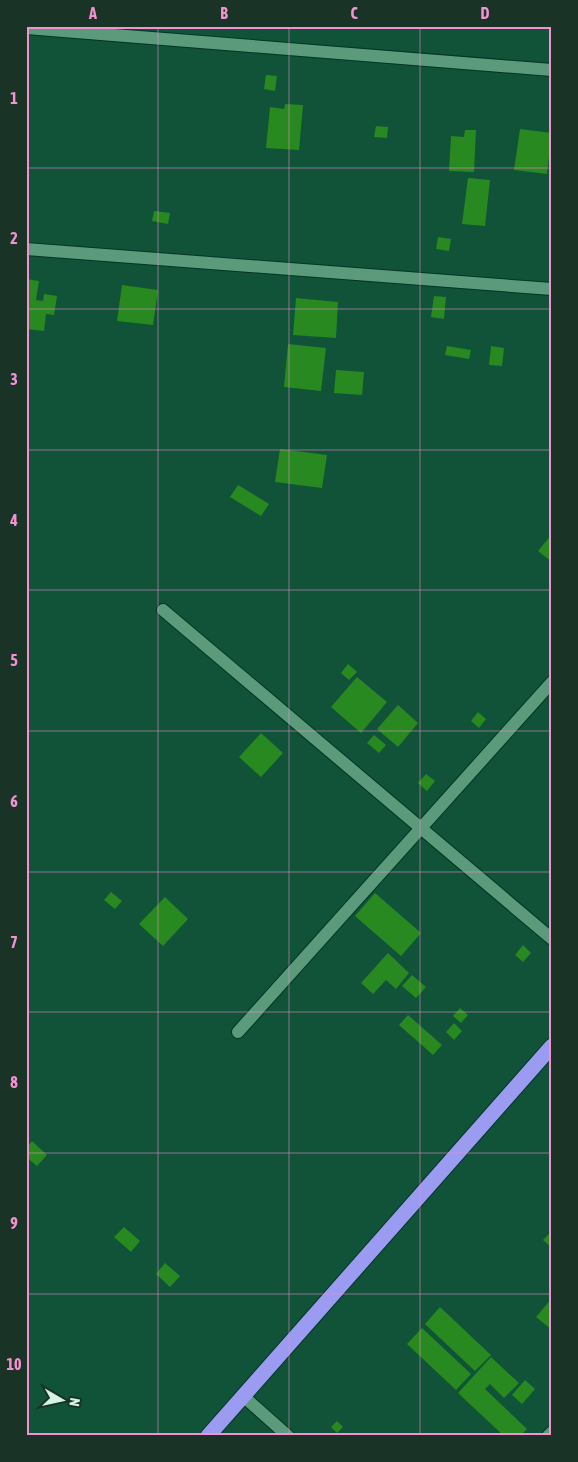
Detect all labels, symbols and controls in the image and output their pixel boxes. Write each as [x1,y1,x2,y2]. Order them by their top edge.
text: A [88,4,97,22]
text: B [220,4,228,22]
text: C [350,4,358,22]
text: D [481,4,490,22]
text: 1 [10,89,18,107]
text: 2 [10,229,18,247]
text: 3 [10,370,18,388]
text: 4 [9,511,18,529]
text: 5 [10,651,18,669]
text: 6 [10,792,18,810]
text: 7 [10,933,18,951]
text: 8 [10,1073,18,1091]
text: 9 [10,1214,18,1232]
text: 10 [6,1355,22,1373]
north arrow [38,1374,88,1424]
text: N [66,1397,83,1407]

